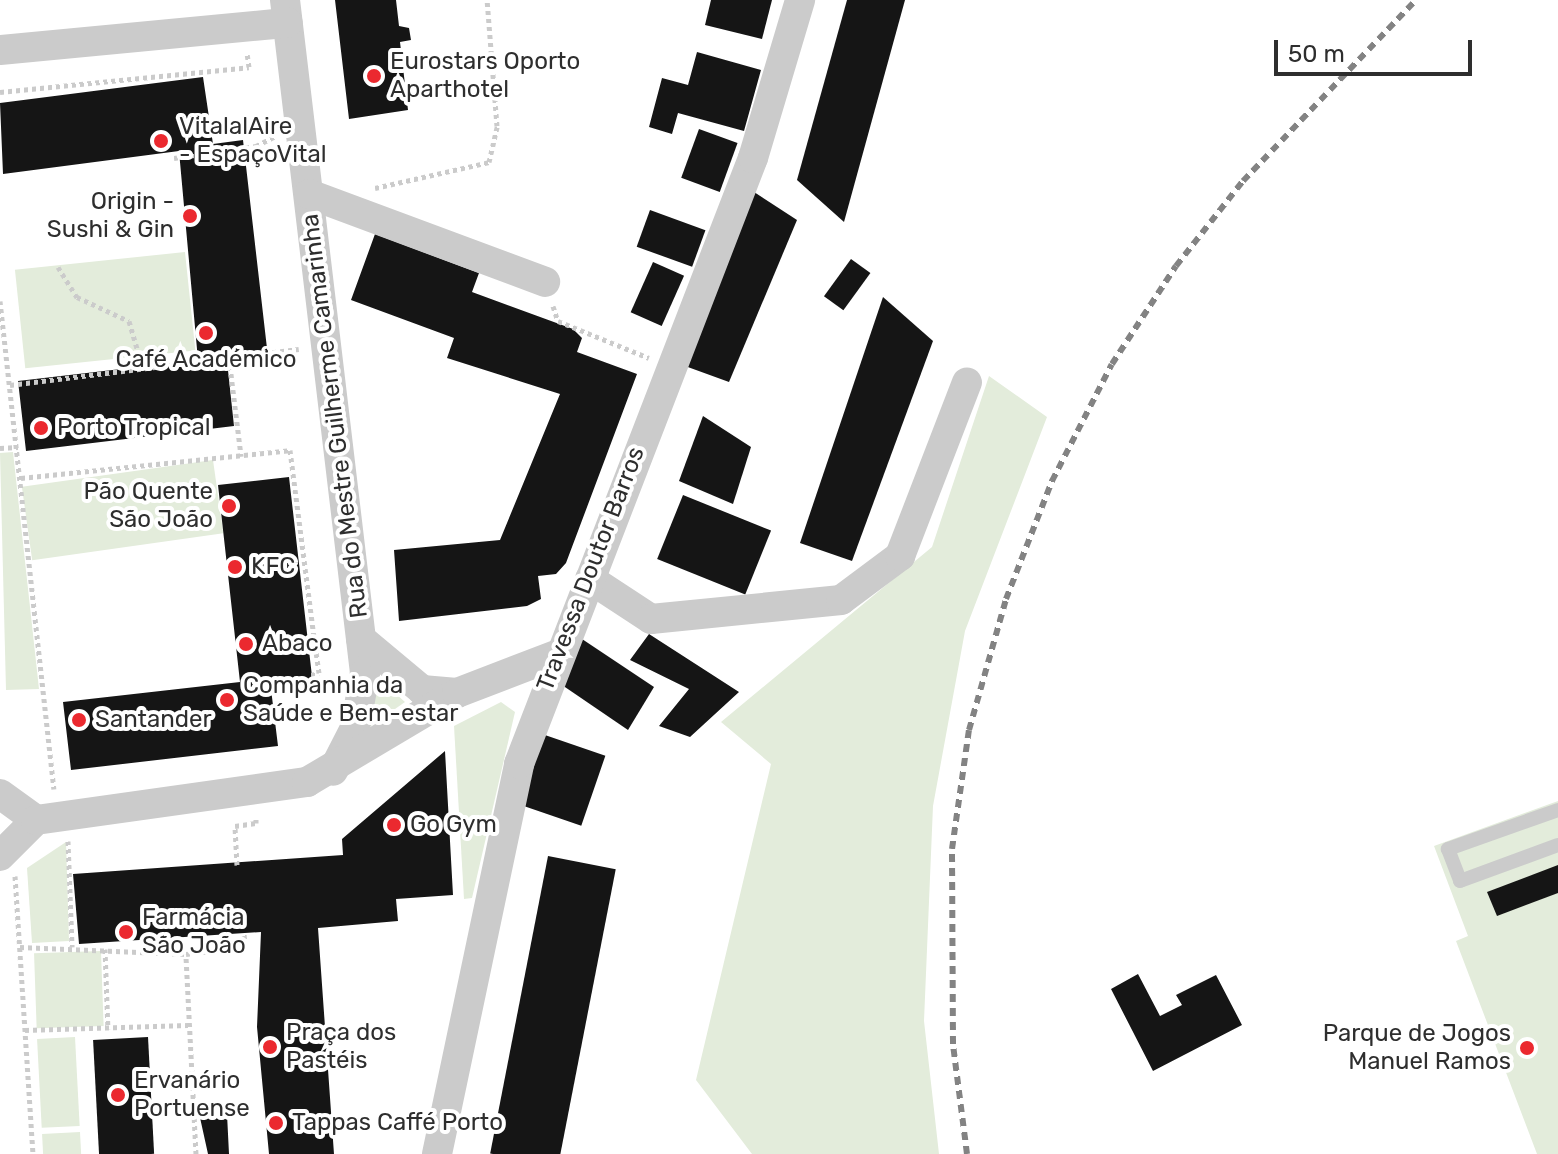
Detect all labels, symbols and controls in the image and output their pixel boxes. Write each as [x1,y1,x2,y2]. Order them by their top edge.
scale bar [1278,24,1476,74]
text: 50 m [1288,40,1345,68]
place label: Eurostars Oporto Aparthotel [390,48,580,104]
marker: Eurostars Oporto Aparthotel [365,67,383,85]
place label: VitalalAire - EspaçoVital [179,113,327,169]
marker: VitalalAire - EspaçoVital [150,130,172,152]
place label: Origin - Sushi & Gin [47,188,174,244]
marker: Origin - Sushi & Gin [181,207,199,225]
street label: Rua do Mestre Guilherme Camarinha [296,212,374,620]
marker: Café Académico [197,324,215,342]
place label: Café Académico [115,346,297,374]
place label: Porto Tropical [57,414,211,442]
marker: Porto Tropical [32,419,50,437]
street label: Travessa Doutor Barros [531,442,651,696]
place label: Pão Quente São João [84,478,213,534]
marker: Pão Quente São João [220,497,238,515]
place label: KFC [251,553,295,581]
marker: KFC [226,558,244,576]
place label: Abaco [262,630,333,658]
marker: Abaco [237,635,255,653]
place label: Companhia da Saúde e Bem-estar [243,672,458,728]
marker: Companhia da Saúde e Bem-estar [218,691,236,709]
place label: Santander [95,706,212,734]
marker: Santander [70,711,88,729]
place label: Go Gym [410,811,497,839]
marker: Go Gym [385,816,403,834]
place label: Farmácia São João [142,904,246,960]
marker: Farmácia São João [117,923,135,941]
place label: Praça dos Pastéis [286,1019,396,1075]
place label: Parque de Jogos Manuel Ramos [1323,1020,1511,1076]
marker: Praça dos Pastéis [261,1038,279,1056]
marker: Parque de Jogos Manuel Ramos [1518,1039,1536,1057]
place label: Ervanário Portuense [134,1067,250,1123]
marker: Ervanário Portuense [109,1086,127,1104]
place label: Tappas Caffé Porto [292,1109,503,1137]
marker: Tappas Caffé Porto [267,1114,285,1132]

